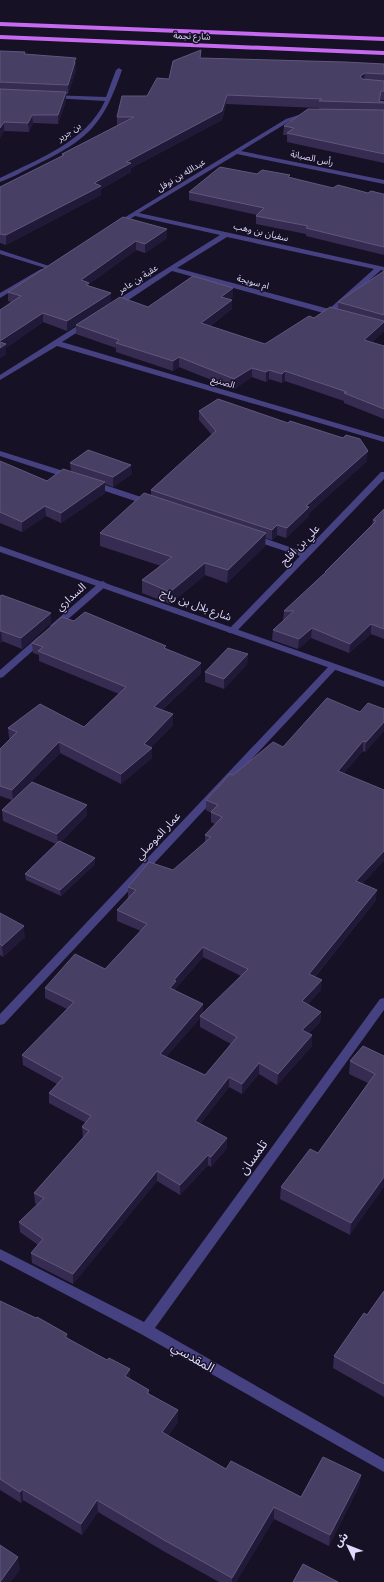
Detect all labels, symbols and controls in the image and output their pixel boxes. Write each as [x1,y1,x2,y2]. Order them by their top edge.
street label: شارع نجمة [173,30,211,44]
street label: بن جرير [55,121,83,145]
street label: رأس الصبانة [289,147,335,168]
street label: عبدالله بن نوفل [155,156,208,194]
street label: سفيان بن وهب [232,221,289,243]
street label: عقبة بن عامر [115,262,161,297]
street label: ام سويجة [235,273,270,293]
street label: الصنيع [209,374,236,392]
street label: علي بن افلح [277,522,325,570]
street label: السداري [53,580,90,616]
street label: شارع بلال بن رباح [158,586,234,625]
street label: عمار الموصلي [133,809,185,864]
street label: تلمسان [235,1137,271,1178]
street label: المقدسي [167,1339,217,1378]
north arrow [328,1526,368,1566]
text: ش [331,1530,351,1549]

